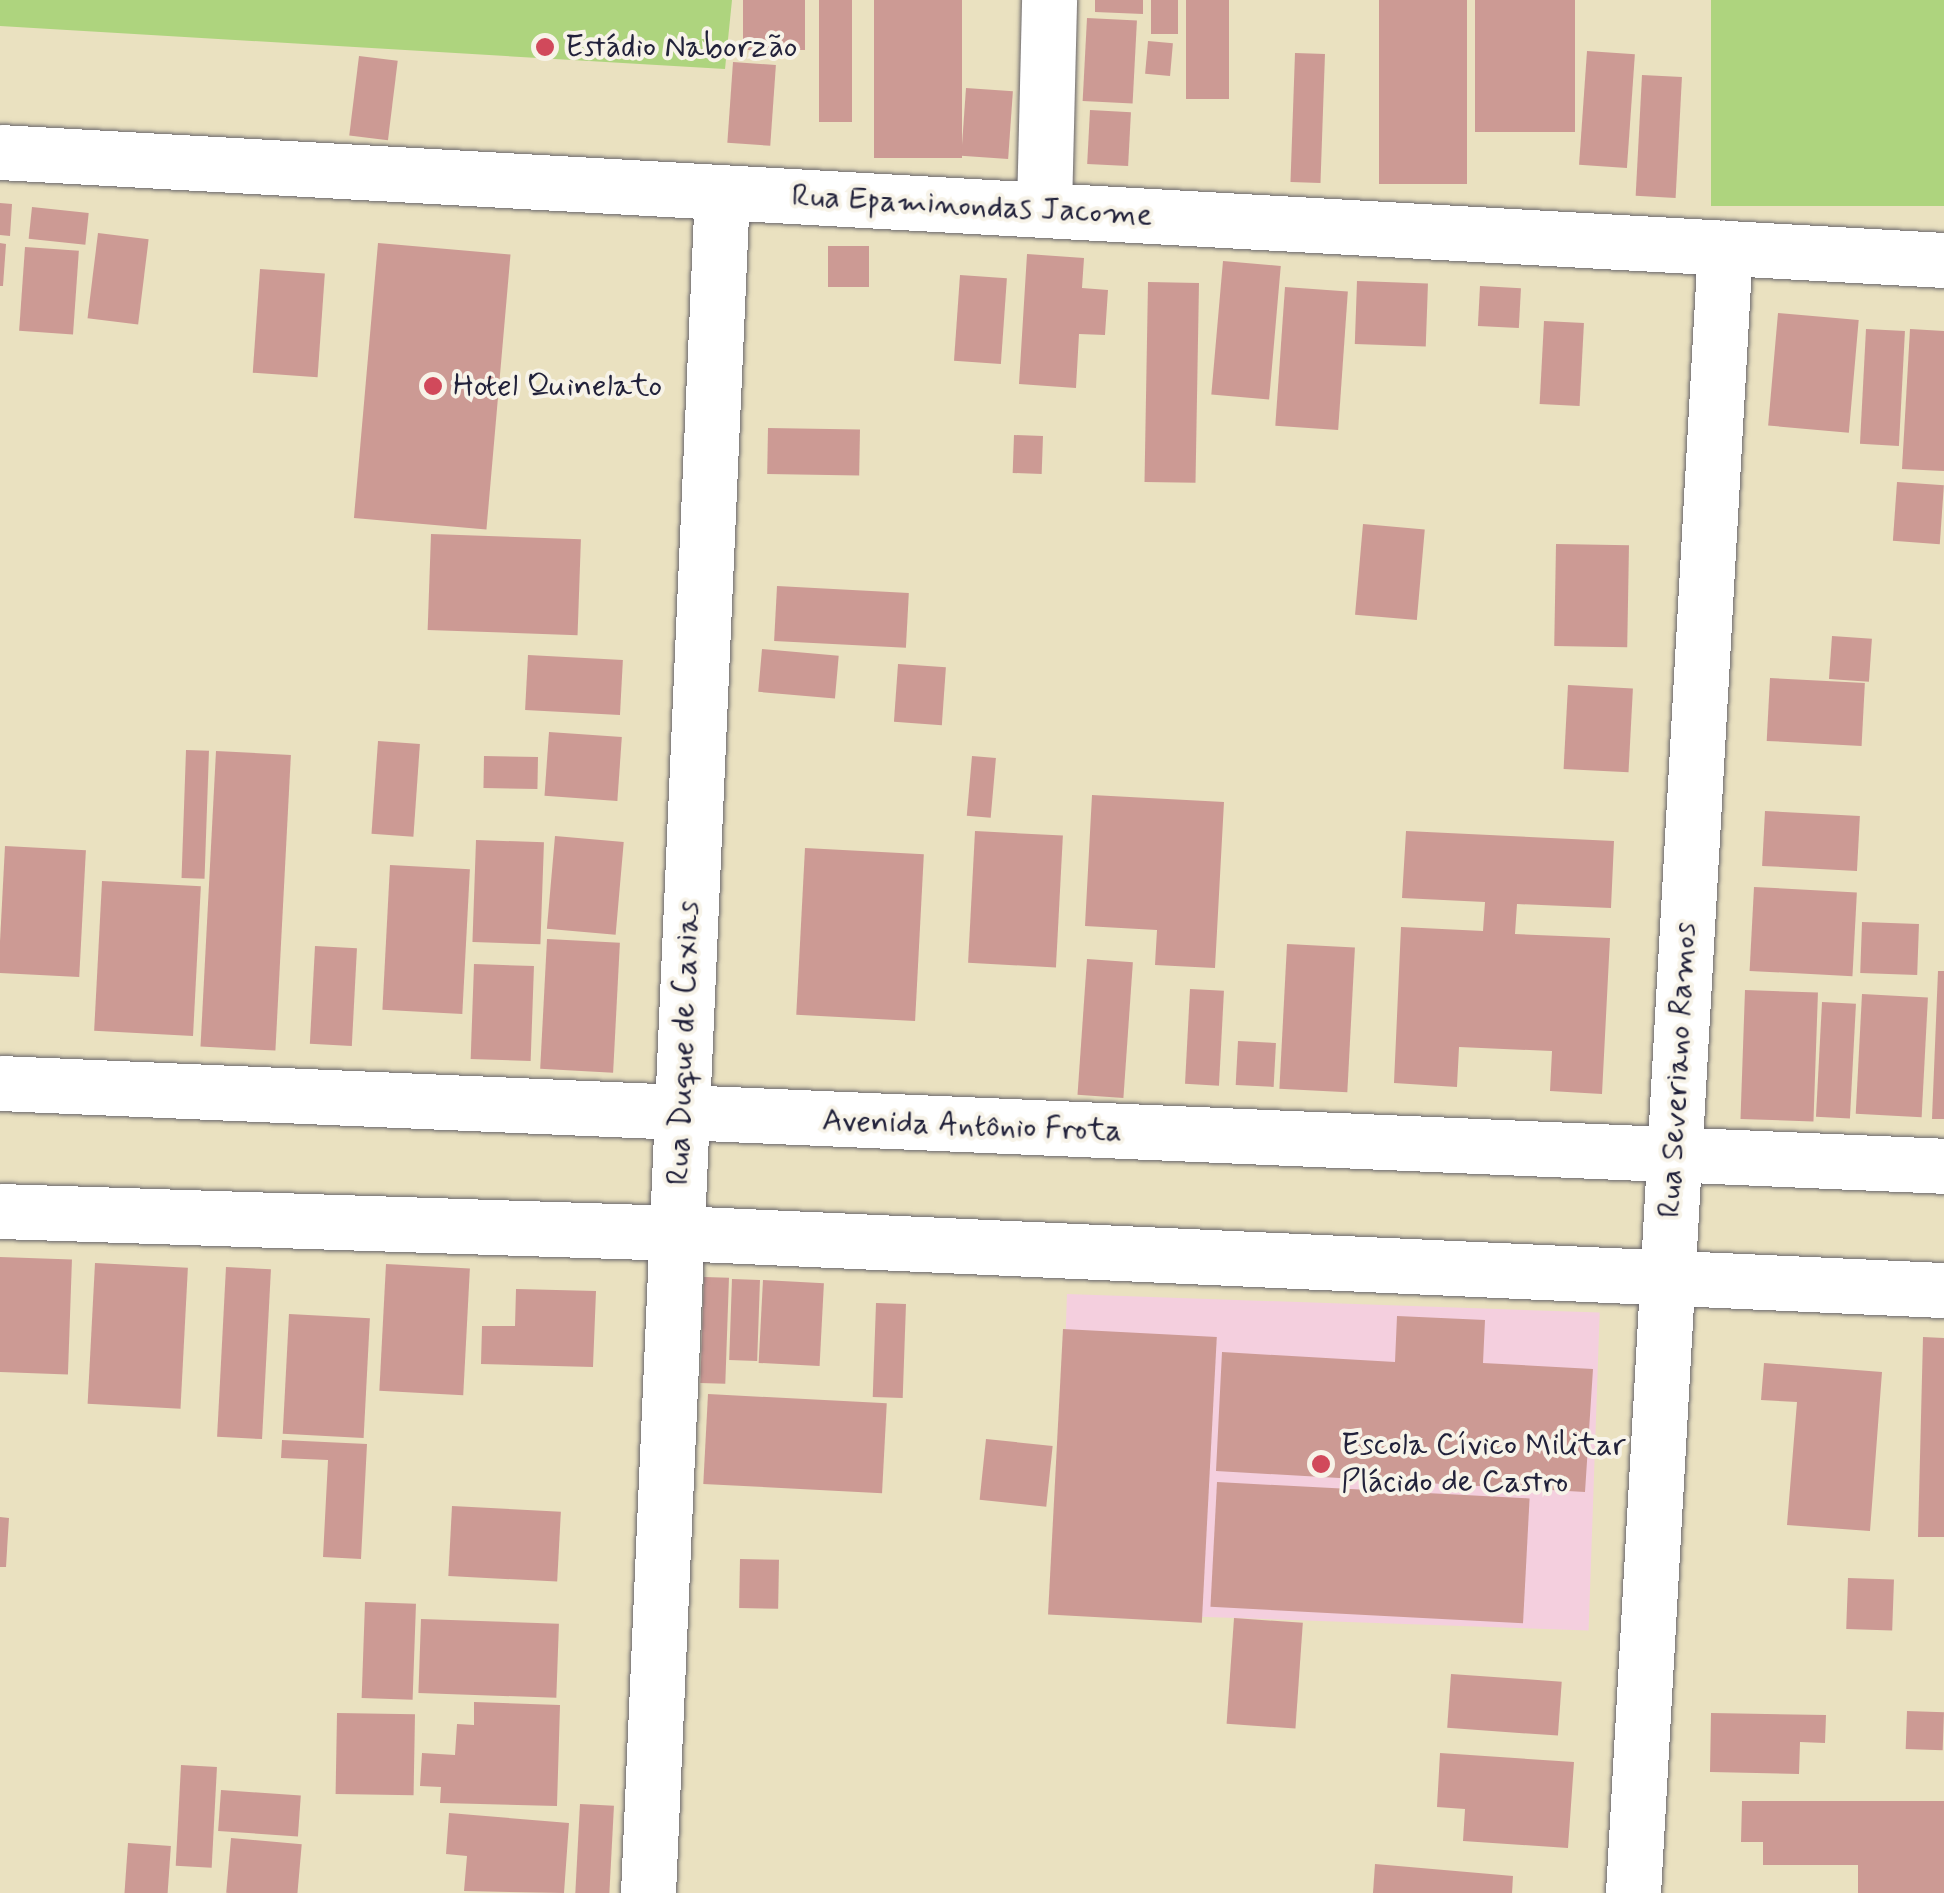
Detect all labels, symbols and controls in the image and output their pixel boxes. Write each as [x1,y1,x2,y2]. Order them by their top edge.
place label: Estádio Naborzão [565,28,795,66]
marker: Estádio Naborzão [534,36,556,58]
street label: Rua Epaminondas Jacome [791,177,1153,235]
place label: Hotel Quinelato [453,367,658,405]
marker: Hotel Quinelato [422,375,444,397]
street label: Rua Duque de Caxias [660,902,708,1184]
street label: Rua Severiano Ramos [1651,924,1705,1216]
street label: Avenida Antônio Frota [821,1102,1123,1150]
place label: Escola Cívico Militar Plácido de Castro [1341,1427,1628,1502]
marker: Escola Cívico Militar Plácido de Castro [1310,1453,1332,1475]

